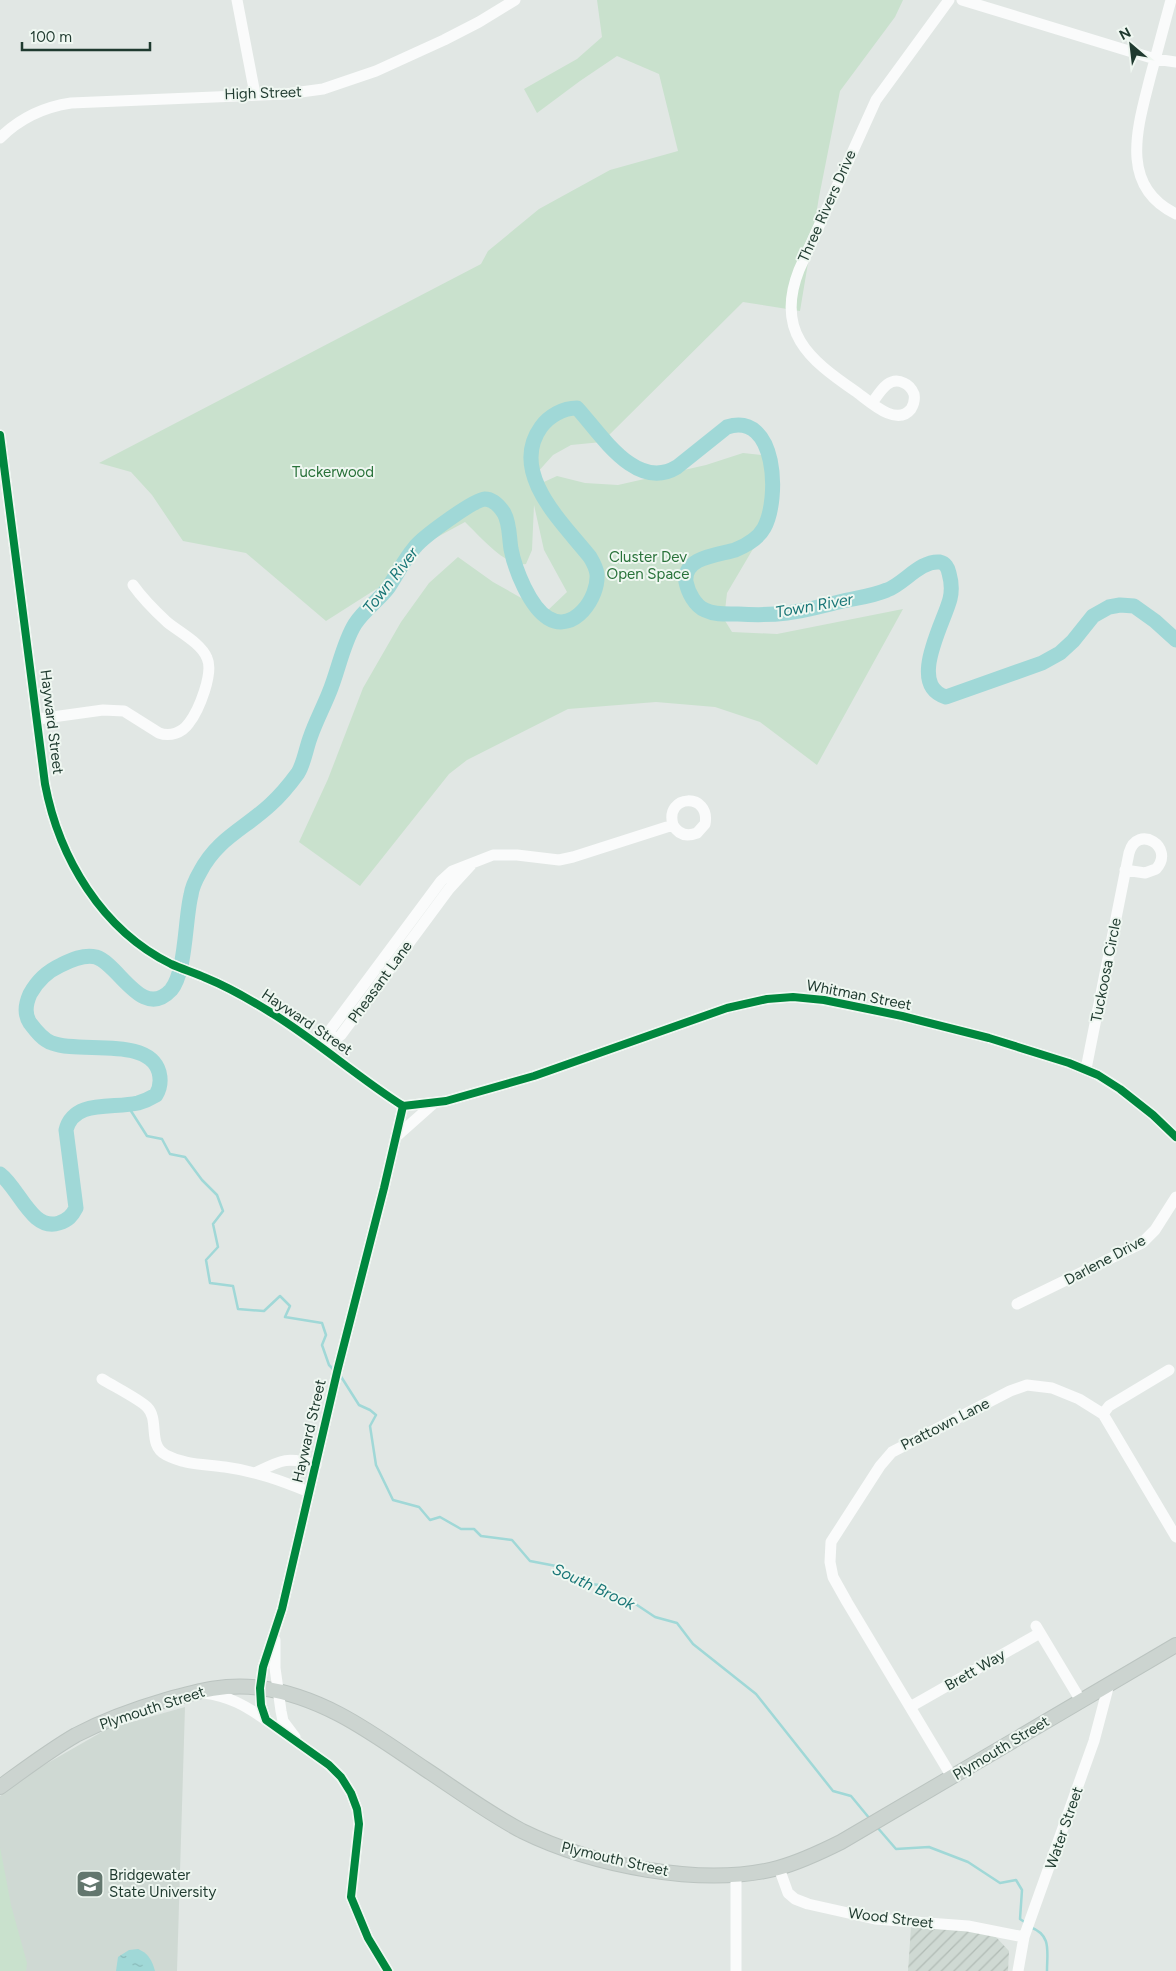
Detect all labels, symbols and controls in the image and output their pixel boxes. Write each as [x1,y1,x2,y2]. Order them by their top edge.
scale bar [22,20,150,52]
north arrow [1106,20,1156,70]
text: N [1116,24,1134,44]
text: 100 m [30,28,72,46]
street label: High Street [224,83,302,103]
street label: Three Rivers Drive [794,147,860,265]
park label: Tuckerwood [292,463,374,481]
water label: Town River [359,543,422,617]
park label: Cluster Dev Open Space [607,548,689,583]
water label: Town River [774,589,855,622]
street label: Hayward Street [37,669,67,776]
street label: Tuckoosa Circle [1087,916,1125,1024]
street label: Pheasant Lane [344,937,416,1027]
street label: Whitman Street [805,976,913,1014]
street label: Hayward Street [258,985,356,1059]
street label: Darlene Drive [1061,1231,1149,1289]
street label: Hayward Street [288,1377,330,1484]
street label: Prattown Lane [898,1394,992,1454]
water label: South Brook [550,1559,639,1614]
street label: Brett Way [942,1645,1008,1694]
street label: Plymouth Street [97,1682,207,1733]
street label: Plymouth Street [949,1712,1053,1784]
street label: Water Street [1041,1784,1087,1872]
street label: Plymouth Street [560,1838,671,1880]
place label: Bridgewater State University [109,1866,217,1901]
school or university icon: Bridgewater State University [75,1869,105,1899]
street label: Wood Street [847,1904,935,1932]

